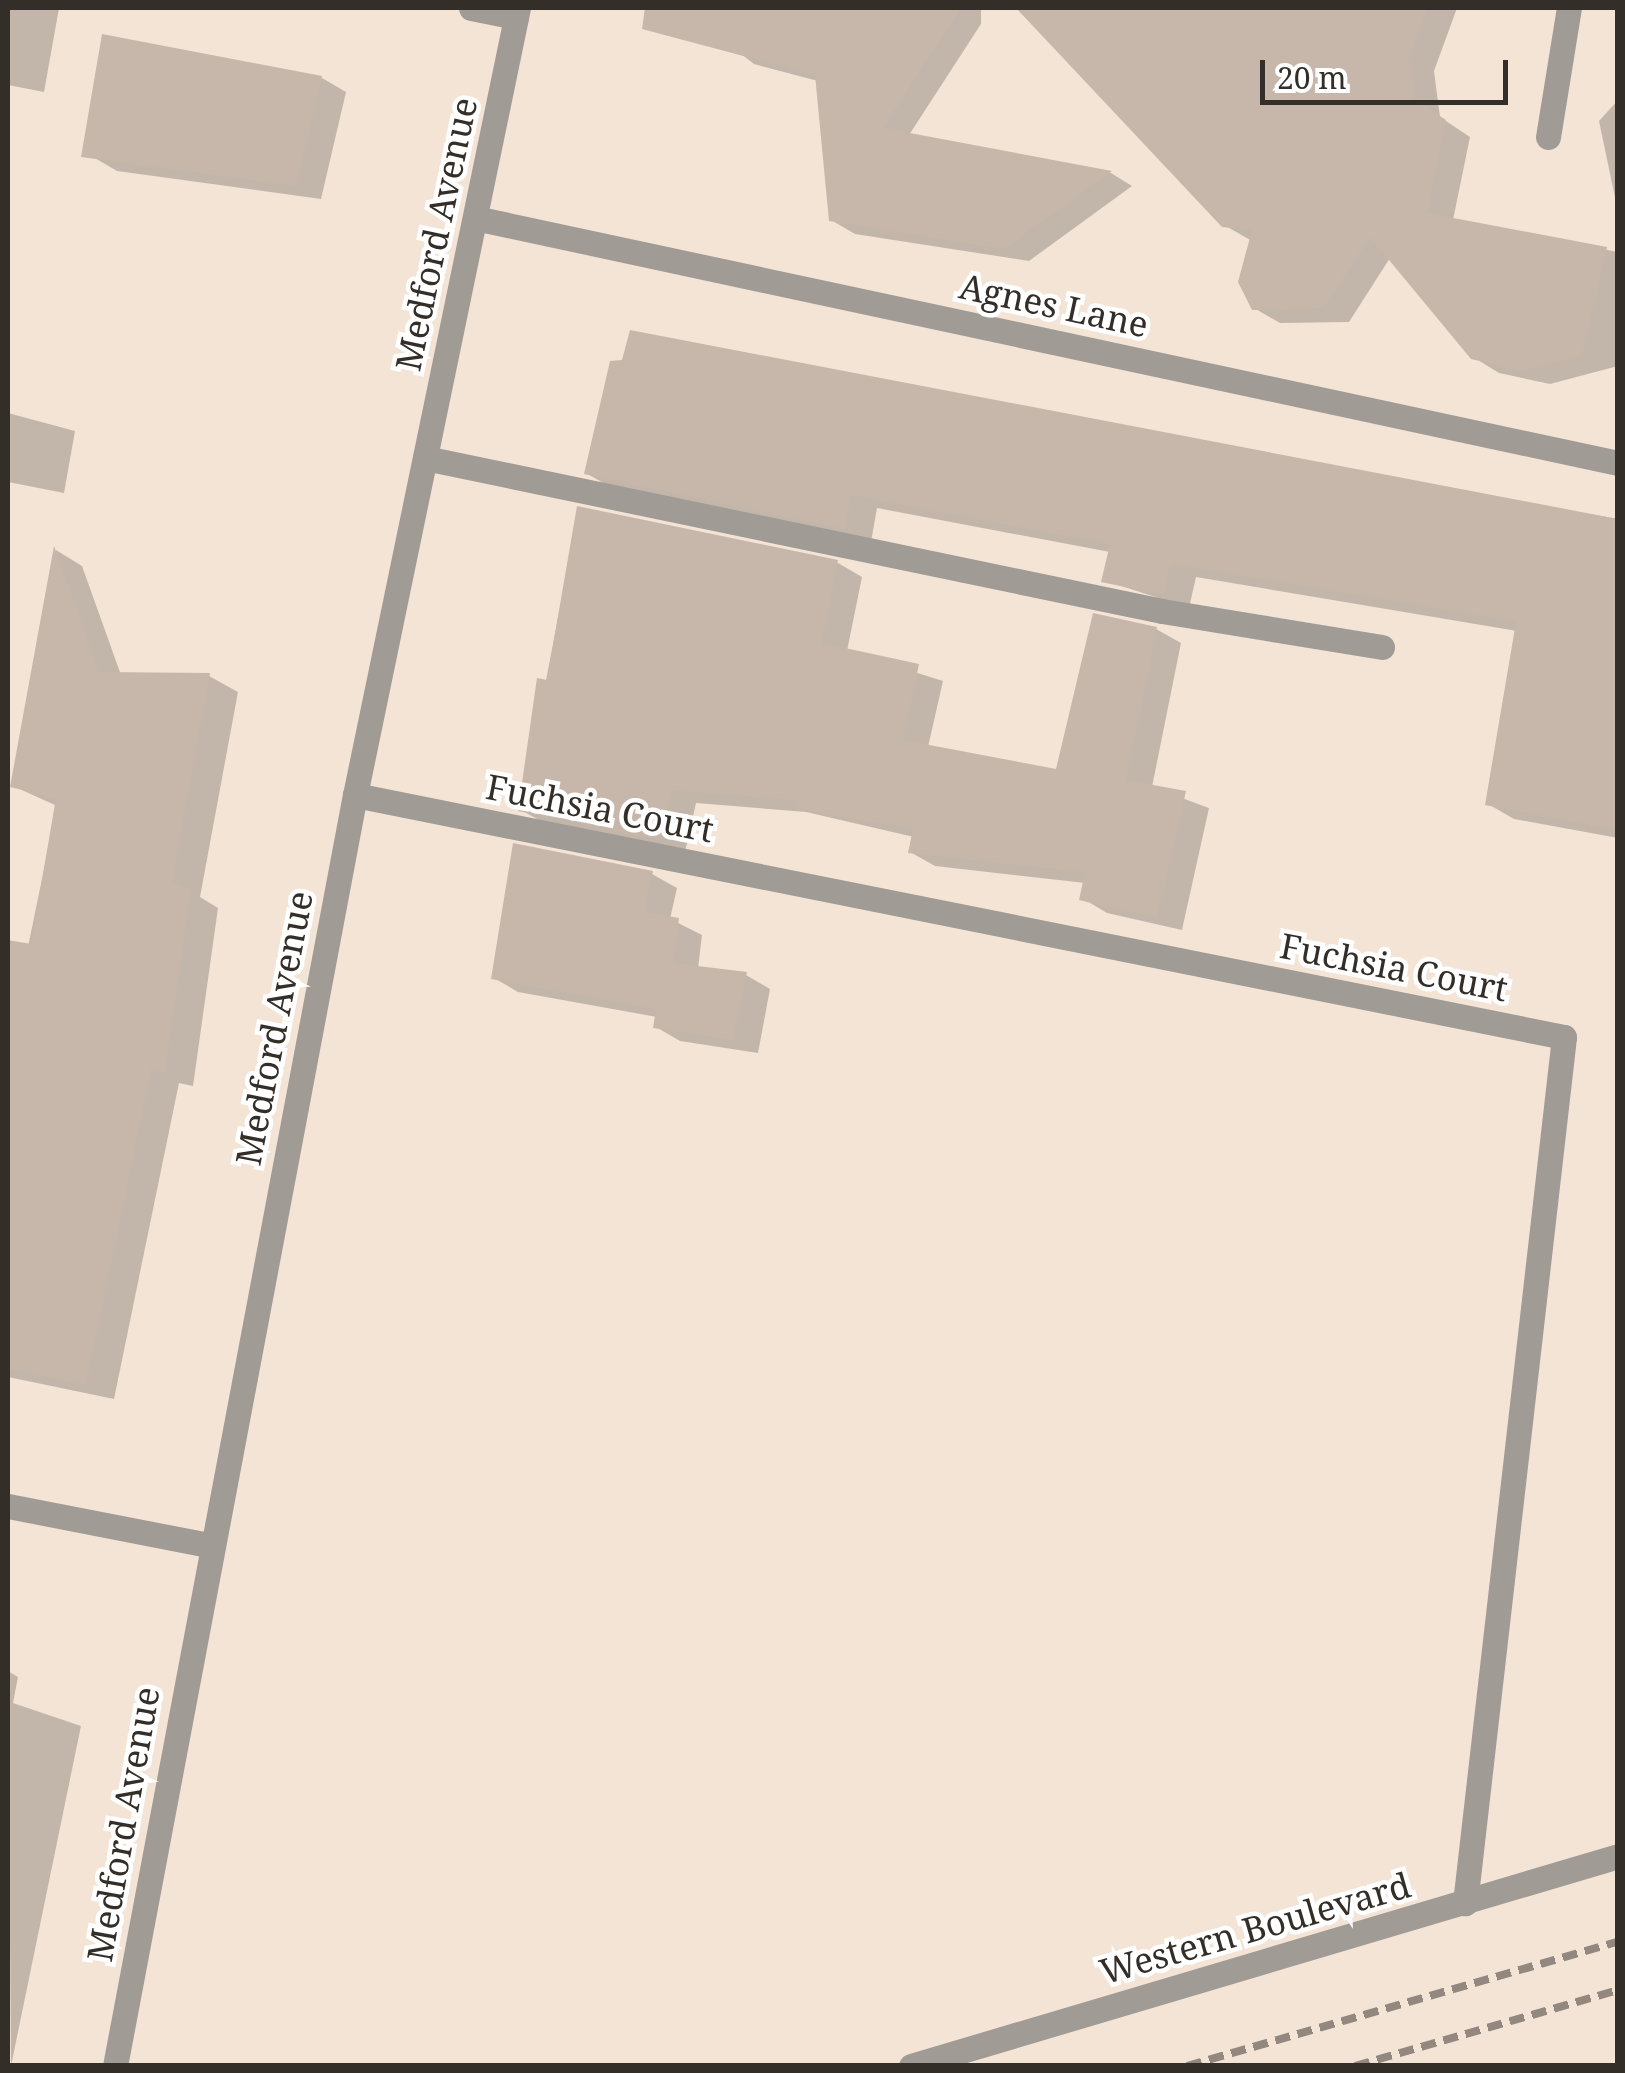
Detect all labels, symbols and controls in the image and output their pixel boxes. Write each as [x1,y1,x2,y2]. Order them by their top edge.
scale bar [1265,40,1512,102]
text: 20 m [1277,57,1347,98]
street label: Medford Avenue [387,94,485,374]
street label: Agnes Lane [956,265,1152,345]
street label: Fuchsia Court [483,765,717,851]
street label: Medford Avenue [227,887,321,1169]
street label: Fuchsia Court [1277,924,1511,1010]
street label: Medford Avenue [78,1683,168,1965]
street label: Western Boulevard [1095,1864,1415,1992]

